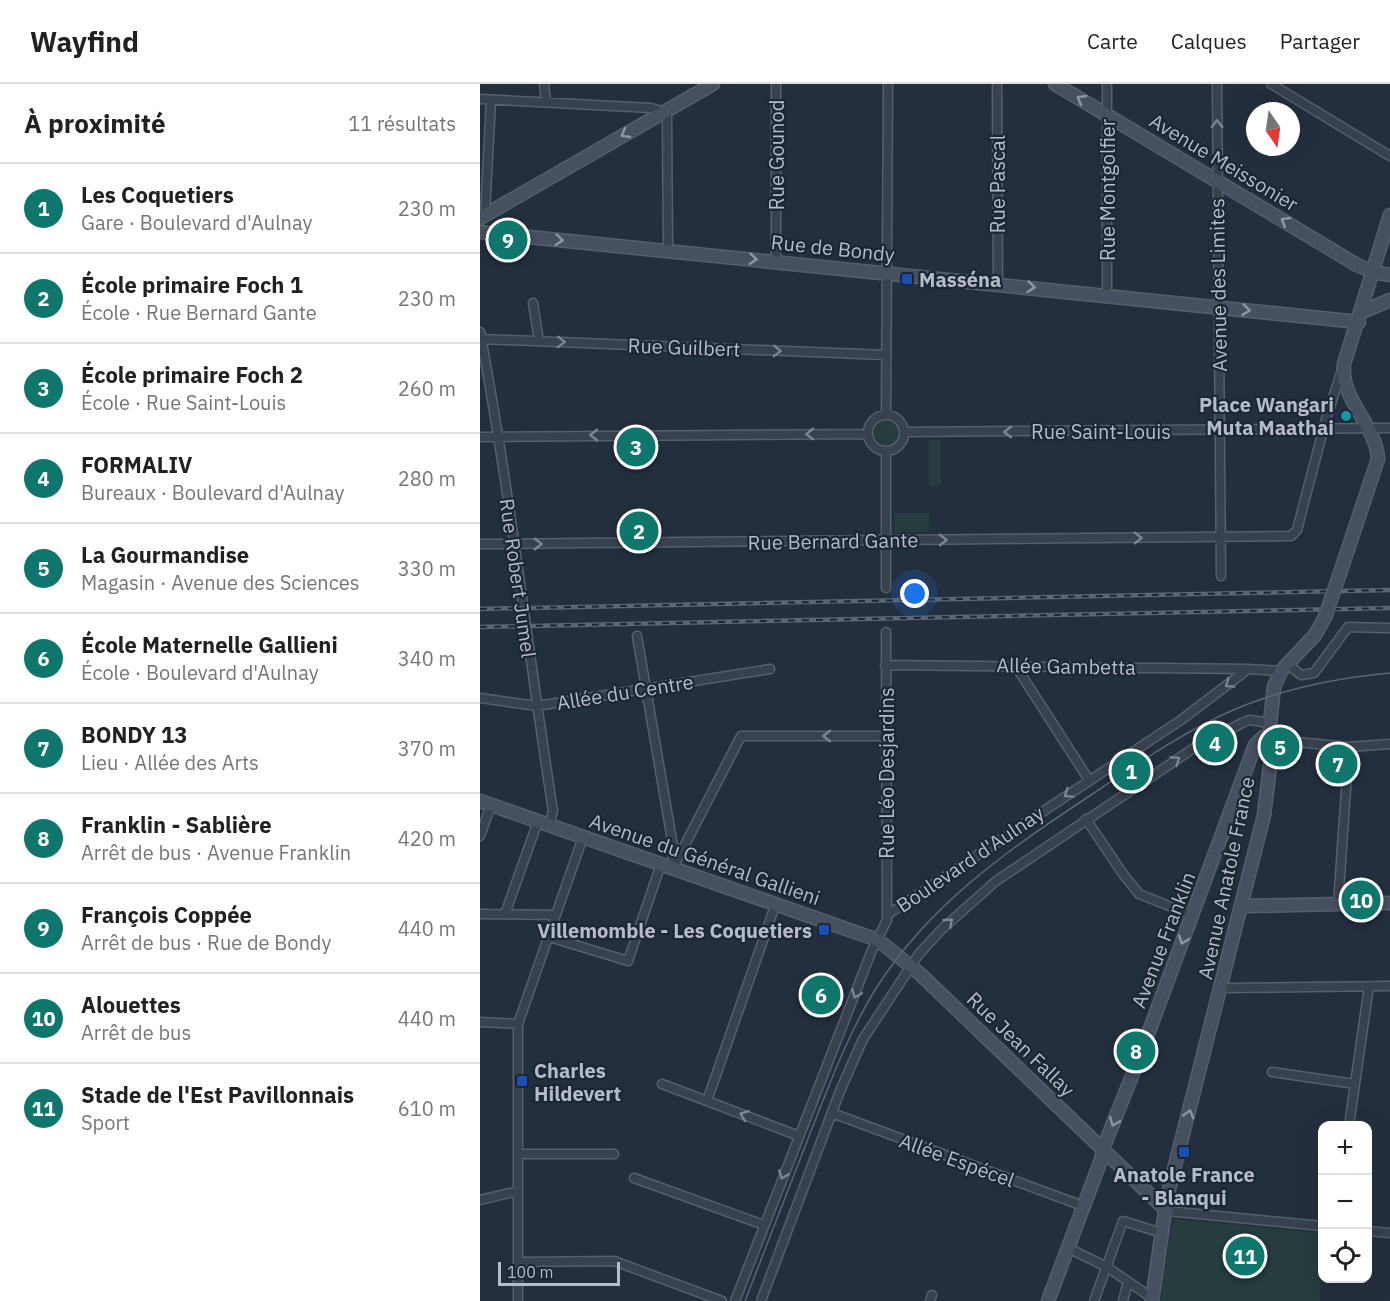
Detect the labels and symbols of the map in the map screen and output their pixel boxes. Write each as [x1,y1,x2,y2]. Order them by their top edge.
one-way arrow [1077,95,1087,107]
street label: Rue Gounod [763,100,790,210]
north arrow [1246,102,1300,156]
street label: Avenue Meissonier [1145,107,1303,217]
street label: Rue Montgolfier [1094,119,1121,261]
one-way arrow [1211,119,1223,128]
one-way arrow [621,127,632,138]
street label: Rue Pascal [984,135,1011,233]
street label: Avenue des Limites [1203,198,1233,372]
one-way arrow [1281,217,1291,229]
pin: 9 [489,218,528,262]
street label: Rue de Bondy [770,228,896,268]
one-way arrow [554,234,564,246]
one-way arrow [749,252,758,265]
place label: Masséna [919,266,1001,293]
marker: Masséna [900,272,914,286]
one-way arrow [1026,281,1035,293]
one-way arrow [1241,303,1250,316]
street label: Rue Guilbert [627,332,741,362]
one-way arrow [556,336,565,349]
one-way arrow [772,344,781,357]
place label: Place Wangari Muta Maathai [1199,391,1334,441]
marker: Place Wangari Muta Maathai [1339,409,1353,423]
street label: Rue Saint-Louis [1031,418,1171,445]
pin: 3 [616,424,656,470]
one-way arrow [1004,426,1013,438]
one-way arrow [805,428,814,440]
one-way arrow [589,429,598,441]
street label: Rue Robert Jumel [493,497,543,659]
pin: 2 [620,508,658,554]
street label: Rue Bernard Gante [747,526,919,556]
one-way arrow [1134,532,1143,544]
one-way arrow [939,534,948,546]
one-way arrow [534,538,543,550]
your location [900,579,929,608]
street label: Allée Gambetta [996,651,1136,681]
street label: Allée du Centre [555,668,695,716]
one-way arrow [1224,677,1235,688]
street label: Rue Léo Desjardins [873,687,900,859]
pin: 4 [1196,720,1234,766]
pin: 5 [1260,724,1300,770]
one-way arrow [823,730,832,742]
pin: 7 [1318,742,1358,786]
pin: 1 [1112,748,1150,794]
one-way arrow [1169,756,1180,767]
street label: Avenue Anatole France [1191,774,1261,982]
one-way arrow [1064,787,1075,798]
street label: Boulevard d'Aulnay [891,800,1049,918]
street label: Avenue du Général Gallieni [586,807,824,911]
street label: Avenue Franklin [1125,868,1201,1012]
pin: 10 [1342,878,1380,922]
place label: Villemomble - Les Coquetiers [537,917,812,944]
one-way arrow [942,918,953,929]
marker: Villemomble - Les Coquetiers [817,923,831,937]
one-way arrow [1177,934,1190,944]
pin: 6 [802,972,840,1018]
street label: Rue Jean Fallay [961,986,1081,1102]
one-way arrow [850,988,863,999]
pin: 8 [1116,1028,1156,1074]
place label: Charles Hildevert [534,1057,621,1107]
marker: Charles Hildevert [515,1074,529,1088]
one-way arrow [1182,1109,1194,1120]
one-way arrow [739,1110,750,1122]
one-way arrow [1109,1116,1121,1127]
street label: Allée Espécel [896,1127,1018,1193]
marker: Anatole France - Blanqui [1177,1145,1191,1159]
place label: Anatole France - Blanqui [1113,1161,1255,1211]
one-way arrow [778,1169,790,1180]
pin: 11 [1226,1234,1264,1278]
scale bar [498,1259,620,1286]

